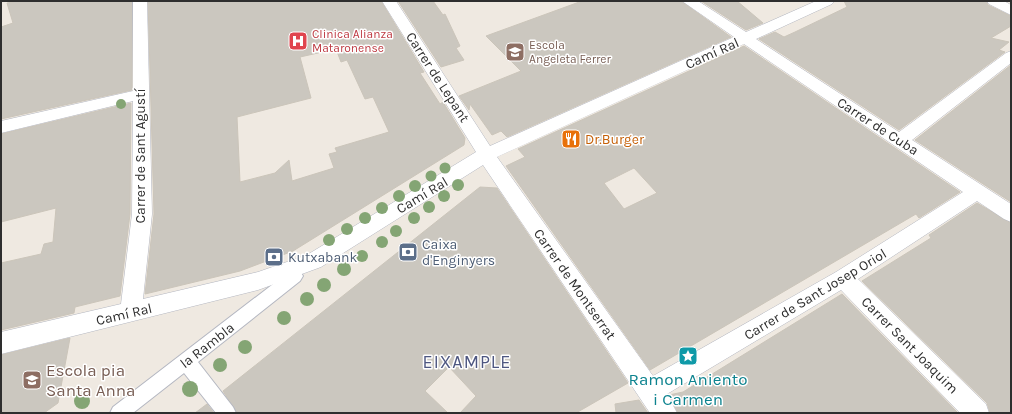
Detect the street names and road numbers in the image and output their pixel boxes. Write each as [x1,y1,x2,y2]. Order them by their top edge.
street label: Carrer de Lepant [402,29,473,126]
street label: Camí Ral [683,34,742,73]
street label: Carrer de Sant Agustí [132,88,149,224]
street label: Carrer de Cuba [834,94,922,159]
street label: Camí Ral [393,173,451,217]
street label: Carrer de Montserrat [530,225,619,343]
street label: Carrer de Sant Josep Oriol [741,245,890,344]
street label: Carrer Sant Joaquim [858,293,962,397]
street label: Camí Ral [94,300,154,329]
street label: la Rambla [177,319,238,372]

